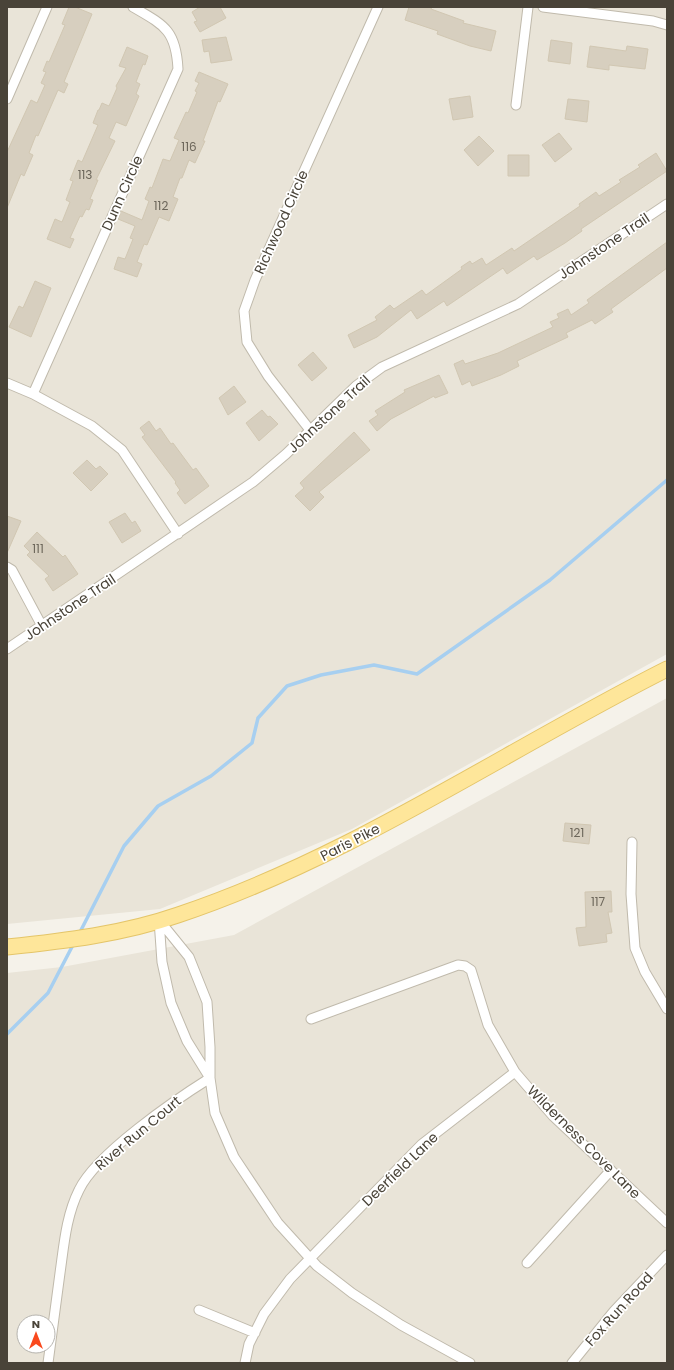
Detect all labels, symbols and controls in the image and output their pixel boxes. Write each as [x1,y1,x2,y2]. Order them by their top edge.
house number: 116 [181,138,197,155]
street label: Dunn Circle [96,152,148,234]
house number: 113 [78,166,92,183]
street label: Richwood Circle [249,166,313,277]
house number: 112 [154,197,168,214]
street label: Johnstone Trail [554,208,654,284]
street label: Johnstone Trail [283,370,375,458]
house number: 111 [32,540,44,557]
street label: Johnstone Trail [20,569,120,645]
street label: Paris Pike [317,818,384,866]
house number: 121 [570,824,584,841]
house number: 117 [591,893,606,910]
street label: Wilderness Cove Lane [523,1081,645,1203]
street label: River Run Court [91,1091,185,1175]
street label: Deerfield Lane [357,1127,443,1211]
street label: Fox Run Road [580,1268,658,1350]
north arrow [16,1314,56,1354]
text: N [32,1316,40,1332]

